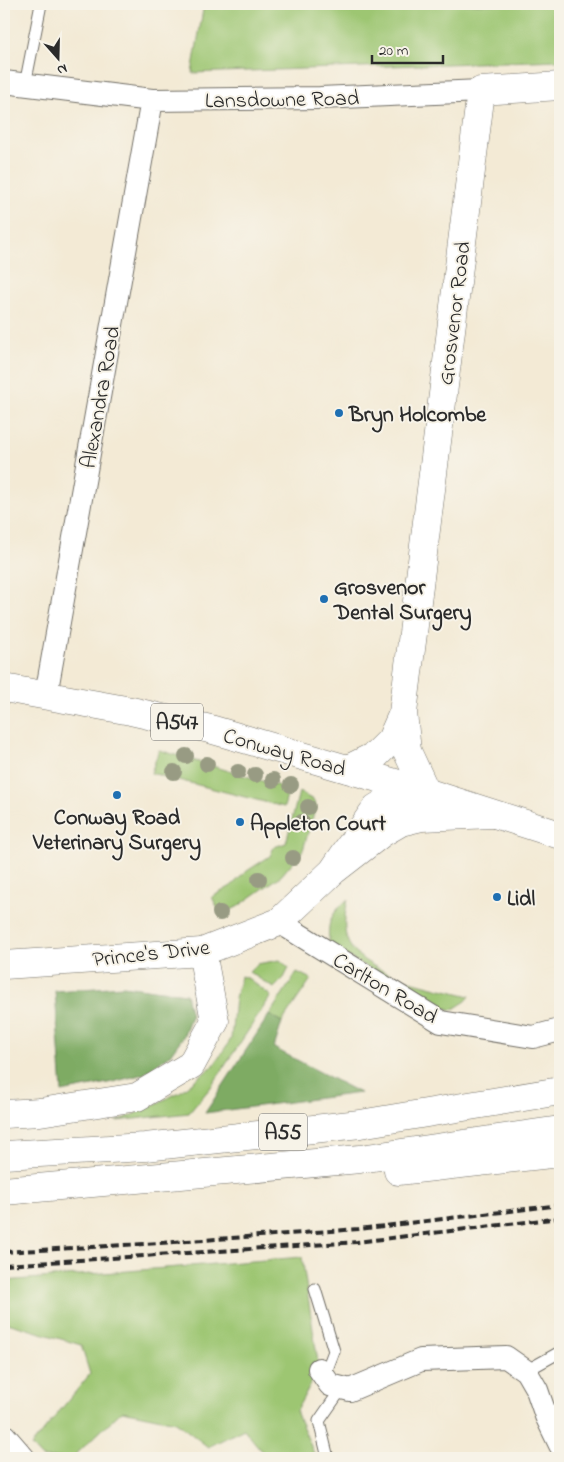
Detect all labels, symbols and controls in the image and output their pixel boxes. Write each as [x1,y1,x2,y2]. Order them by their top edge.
north arrow [32,32,82,82]
scale bar [372,32,443,64]
text: 20 m [379,40,409,62]
text: N [54,57,70,80]
street label: Lansdowne Road [205,84,359,118]
street label: Grosvenor Road [431,240,481,387]
street label: Alexandra Road [74,324,130,471]
place label: Bryn Holcombe [348,400,487,433]
marker: Bryn Holcombe [333,407,345,419]
place label: Grosvenor Dental Surgery [333,573,472,631]
marker: Grosvenor Dental Surgery [318,593,330,605]
road number: A547 [151,704,203,740]
street label: Conway Road [219,721,349,788]
marker: Conway Road Veterinary Surgery [111,789,123,801]
place label: Conway Road Veterinary Surgery [32,803,201,861]
place label: Appleton Court [250,809,386,841]
marker: Appleton Court [234,816,246,828]
place label: Lidl [507,884,535,916]
marker: Lidl [491,891,503,903]
street label: Prince's Drive [91,933,212,977]
street label: Carlton Road [326,946,443,1034]
road number: A55 [259,1114,307,1150]

